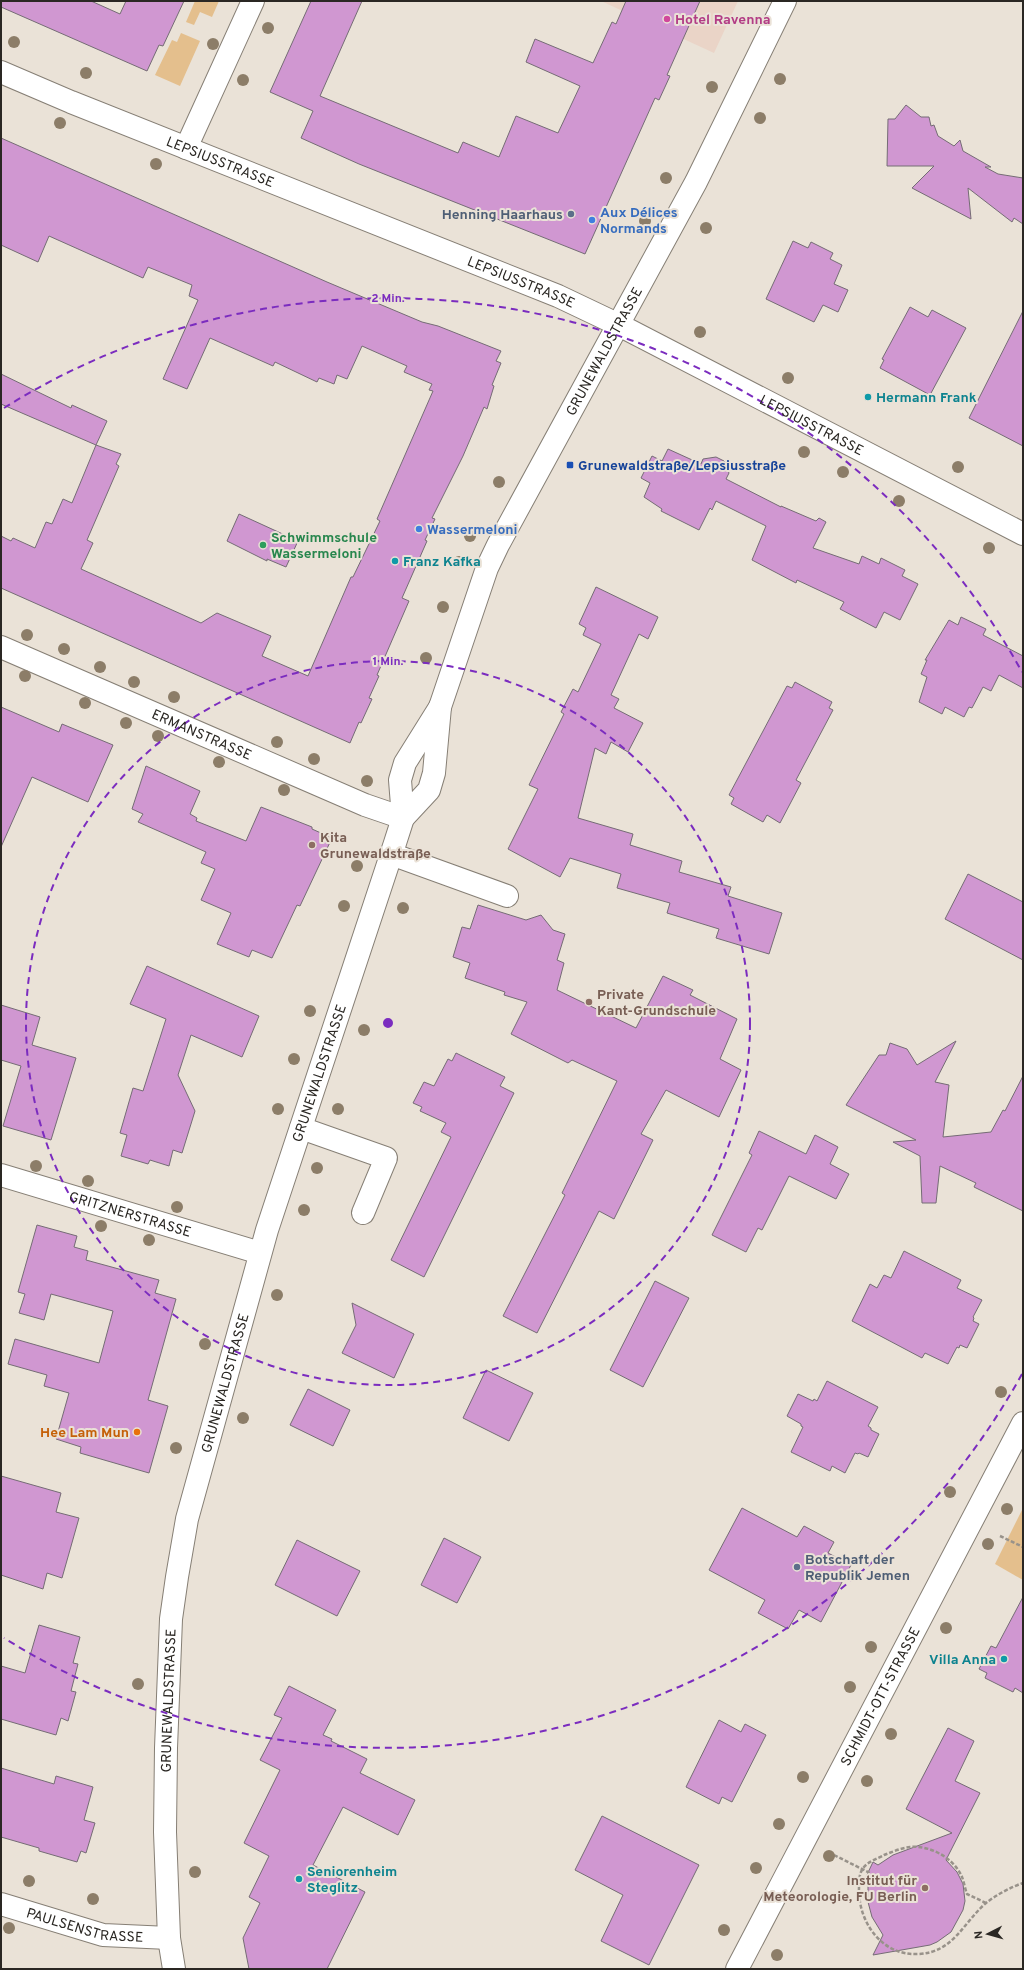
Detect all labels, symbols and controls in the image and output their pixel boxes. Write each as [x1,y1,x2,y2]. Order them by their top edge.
place label: Hotel Ravenna [675,12,771,29]
marker: Hotel Ravenna [662,14,672,24]
street label: LEPSIUSSTRASSE [163,134,276,192]
place label: Aux Délices Normands [600,205,678,238]
place label: Henning Haarhaus [442,207,563,224]
marker: Henning Haarhaus [566,209,576,219]
marker: Aux Délices Normands [587,215,597,225]
street label: LEPSIUSSTRASSE [464,254,577,313]
street label: GRUNEWALDSTRASSE [563,285,647,419]
text: 2 Min. [371,291,405,307]
place label: Hermann Frank [876,390,977,407]
street label: LEPSIUSSTRASSE [756,392,866,460]
marker: Hermann Frank [863,392,873,402]
place label: Grunewaldstraße/Lepsiusstraße [578,458,786,475]
marker: Grunewaldstraße/Lepsiusstraße [565,460,575,470]
place label: Wassermeloni [427,522,518,539]
marker: Wassermeloni [414,524,424,534]
place label: Schwimmschule Wassermeloni [271,530,377,563]
marker: Schwimmschule Wassermeloni [258,540,268,550]
place label: Franz Kafka [403,554,481,571]
marker: Franz Kafka [390,556,400,566]
text: 1 Min. [372,654,404,670]
street label: ERMANSTRASSE [149,706,254,765]
place label: Kita Grunewaldstraße [320,830,431,863]
marker: Kita Grunewaldstraße [307,840,317,850]
place label: Private Kant-Grundschule [597,987,716,1020]
marker: Private Kant-Grundschule [584,997,594,1007]
street label: GRUNEWALDSTRASSE [290,1003,351,1145]
centre of rings [381,1016,395,1030]
street label: GRITZNERSTRASSE [67,1189,193,1242]
street label: GRUNEWALDSTRASSE [199,1312,253,1455]
place label: Hee Lam Mun [40,1425,129,1442]
marker: Hee Lam Mun [132,1427,142,1437]
place label: Botschaft der Republik Jemen [805,1552,910,1585]
marker: Botschaft der Republik Jemen [792,1562,802,1572]
street label: SCHMIDT-OTT-STRASSE [838,1624,925,1769]
street label: GRUNEWALDSTRASSE [159,1628,181,1773]
place label: Villa Anna [929,1652,996,1669]
marker: Villa Anna [999,1654,1009,1664]
place label: Seniorenheim Steglitz [307,1864,397,1897]
place label: Institut für Meteorologie, FU Berlin [763,1873,917,1906]
marker: Seniorenheim Steglitz [294,1874,304,1884]
marker: Institut für Meteorologie, FU Berlin [920,1883,930,1893]
street label: PAULSENSTRASSE [24,1905,144,1947]
north arrow [968,1914,1008,1954]
text: N [972,1930,986,1940]

